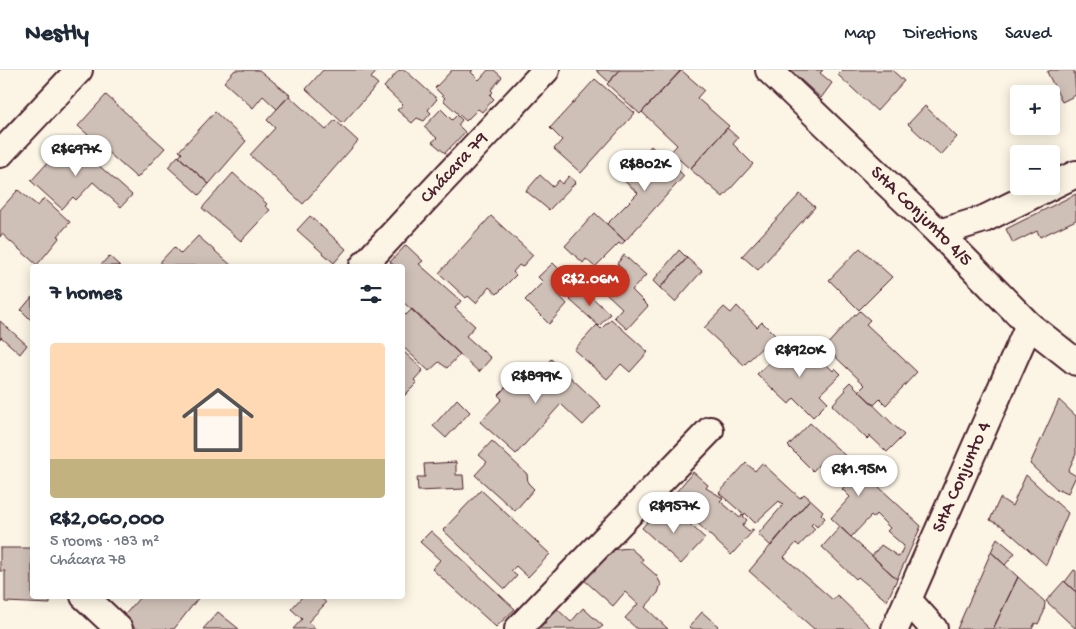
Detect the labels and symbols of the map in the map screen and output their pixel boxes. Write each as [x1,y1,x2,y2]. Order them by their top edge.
street label: Chácara 79 [416,127,494,209]
pin: R$697K [35,134,117,177]
pin: R$802K [604,150,686,192]
street label: SHA Conjunto 4/5 [865,161,977,271]
pin: R$2.06M [544,264,636,307]
pin: R$920K [759,336,841,378]
pin: R$899K [495,362,577,404]
street label: SHA Conjunto 4 [927,418,997,536]
pin: R$1.95M [813,454,905,497]
pin: R$957K [633,492,715,534]

